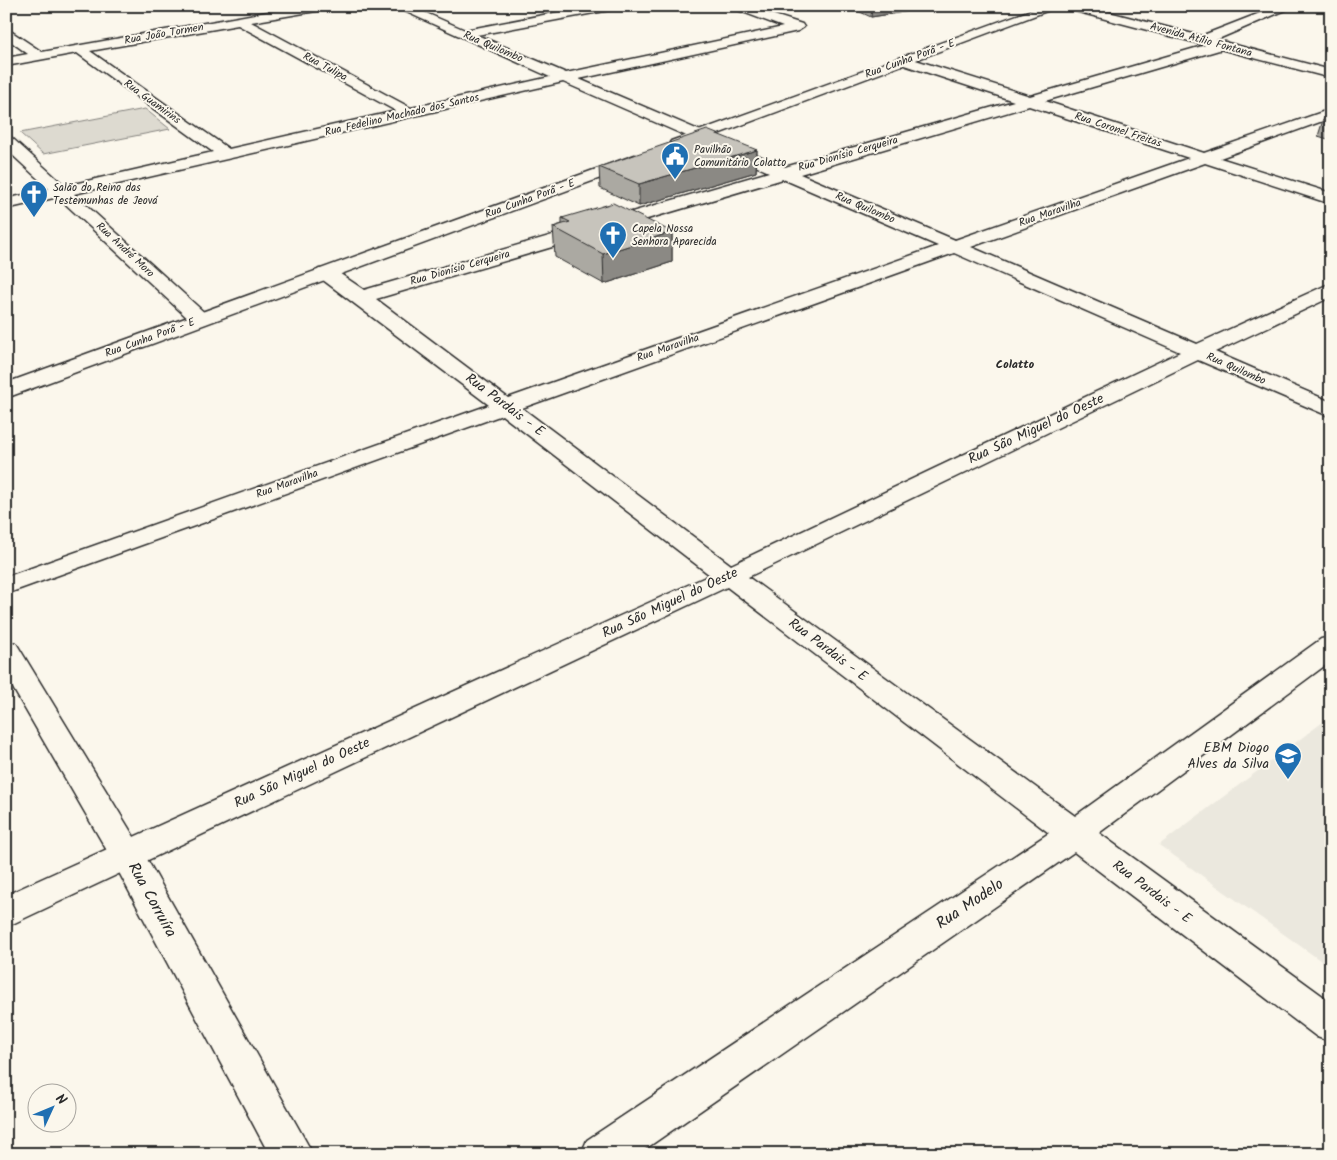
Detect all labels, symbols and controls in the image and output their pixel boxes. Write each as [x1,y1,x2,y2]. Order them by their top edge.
street label: Rua João Tormen [123,18,205,50]
street label: Avenida Atílio Fontana [1148,18,1254,62]
street label: Rua Quilombo [460,26,526,68]
street label: Rua Cunha Porã - E [862,34,958,84]
street label: Rua Tulipa [299,48,351,86]
street label: Rua Guamirins [120,75,184,129]
street label: Rua Fedelino Machado dos Santos [323,88,481,142]
street label: Rua Coronel Freitas [1072,107,1164,153]
street label: Rua Dionísio Cerqueira [796,131,900,177]
public building icon: Pavilhão Comunitário Colatto [660,141,690,180]
place label: Pavilhão Comunitário Colatto [694,141,786,172]
street label: Rua Cunha Porã - E [482,174,578,224]
church icon: Salão do Reino das Testemunhas de Jeová [19,179,49,218]
place label: Salão do Reino das Testemunhas de Jeová [53,179,159,210]
street label: Rua Quilombo [832,187,898,229]
street label: Rua Maravilha [1016,194,1084,232]
street label: Rua André Moro [92,218,158,282]
church icon: Capela Nossa Senhora Aparecida [598,220,628,259]
place label: Capela Nossa Senhora Aparecida [632,220,717,251]
street label: Rua Dionísio Cerqueira [408,245,512,291]
street label: Rua Cunha Porã - E [102,313,198,363]
street label: Rua Maravilha [634,329,702,367]
street label: Rua Quilombo [1203,348,1269,390]
district label: Colatto [996,355,1035,374]
street label: Rua Pardais - E [461,368,550,443]
street label: Rua São Miguel do Oeste [964,388,1108,470]
street label: Rua Maravilha [253,464,321,504]
street label: Rua São Miguel do Oeste [598,562,742,644]
street label: Rua Pardais - E [784,613,873,688]
street label: Rua São Miguel do Oeste [230,732,374,814]
place label: EBM Diogo Alves da Silva [1187,737,1269,775]
school or university icon: EBM Diogo Alves da Silva [1273,741,1303,780]
street label: Rua Pardais - E [1108,855,1197,930]
street label: Rua Corruíra [121,858,183,942]
street label: Rua Modelo [931,872,1009,936]
north arrow [28,1082,78,1132]
text: N [50,1089,72,1111]

